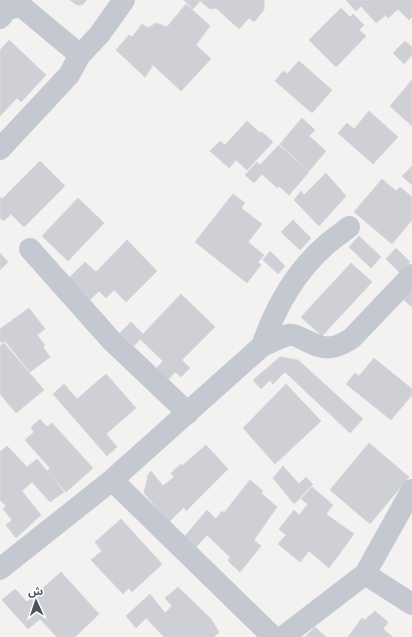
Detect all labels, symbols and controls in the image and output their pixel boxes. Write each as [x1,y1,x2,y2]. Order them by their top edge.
north arrow [16,581,56,621]
text: ش [28,585,43,598]

